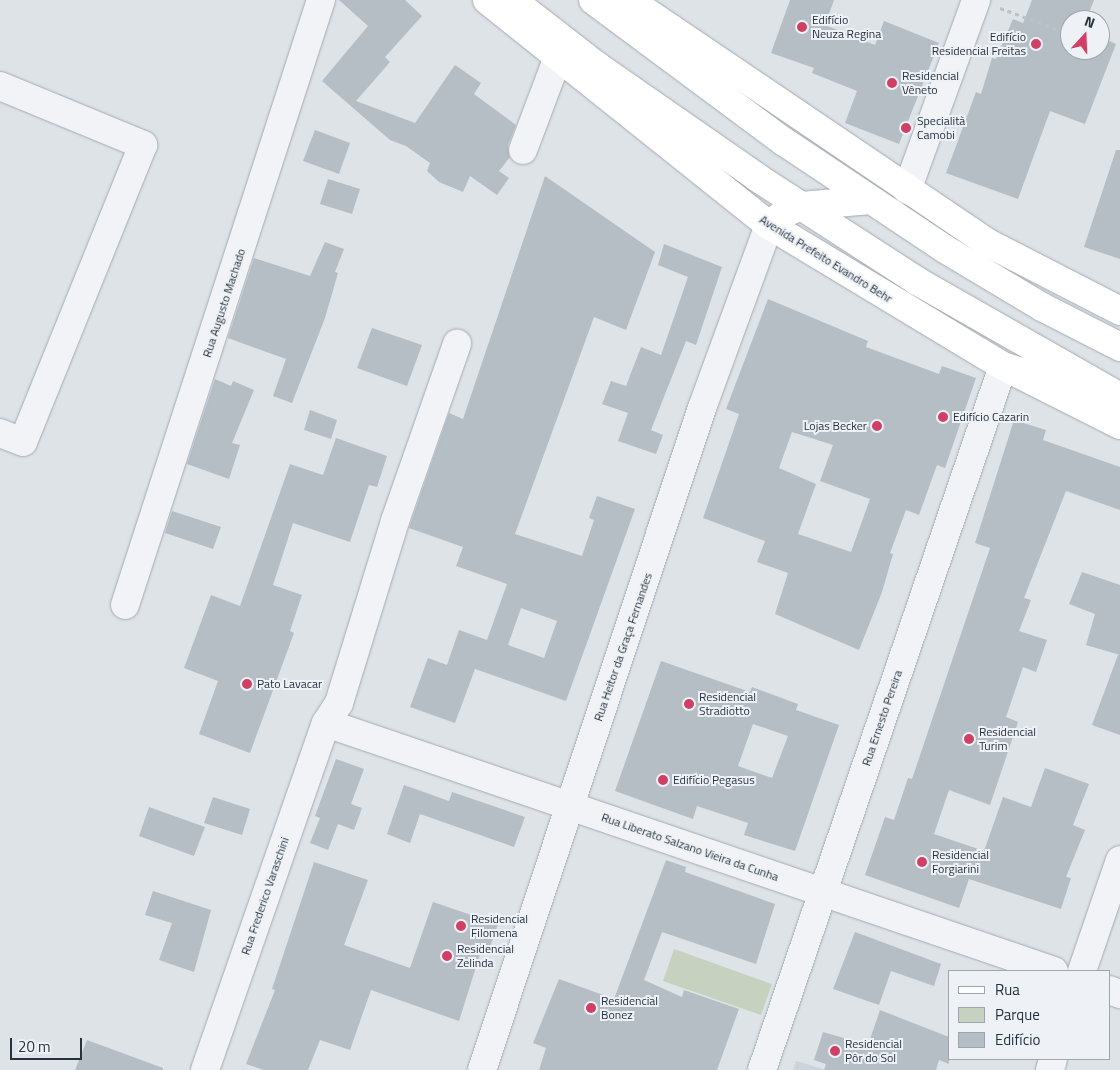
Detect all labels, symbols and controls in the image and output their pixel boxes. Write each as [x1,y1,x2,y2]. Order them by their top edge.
north arrow [1060,10,1110,60]
text: N [1082,10,1098,33]
place label: Edifício Neuza Regina [812,13,881,41]
marker: Edifício Neuza Regina [796,21,808,33]
place label: Edifício Residencial Freitas [932,30,1026,58]
marker: Edifício Residencial Freitas [1030,38,1042,50]
place label: Residencial Vêneto [902,69,959,97]
marker: Residencial Vêneto [886,77,898,89]
place label: Specialità Camobi [917,114,965,142]
marker: Specialità Camobi [899,121,913,135]
street label: Avenida Prefeito Evandro Behr [757,212,895,306]
street label: Rua Augusto Machado [200,247,248,359]
place label: Edifício Cazarin [953,410,1029,424]
marker: Edifício Cazarin [937,411,949,423]
place label: Lojas Becker [804,419,867,433]
marker: Lojas Becker [871,420,883,432]
street label: Rua Heitor da Graça Fernandes [591,571,655,723]
street label: Rua Ernesto Pereira [859,668,905,768]
place label: Pato Lavacar [257,677,322,691]
marker: Pato Lavacar [241,678,253,690]
place label: Residencial Stradiotto [699,690,756,718]
marker: Residencial Stradiotto [683,698,695,710]
place label: Residencial Turim [979,725,1036,753]
marker: Residencial Turim [963,733,975,745]
place label: Edifício Pegasus [673,773,755,787]
marker: Edifício Pegasus [657,774,669,786]
street label: Rua Liberato Salzano Vieira da Cunha [600,810,780,884]
street label: Rua Frederico Varaschini [238,835,292,957]
place label: Residencial Forgiarini [932,848,989,876]
marker: Residencial Forgiarini [916,856,928,868]
place label: Residencial Filomena [471,912,528,940]
marker: Residencial Filomena [455,920,467,932]
place label: Residencial Zelinda [457,942,514,970]
marker: Residencial Zelinda [441,950,453,962]
legend [948,970,1110,1060]
text: Rua [995,978,1020,1001]
place label: Residencial Bonez [601,994,658,1022]
marker: Residencial Bonez [585,1002,597,1014]
text: Parque [995,1003,1040,1026]
scale bar [12,1028,85,1060]
text: Edifício [995,1028,1040,1051]
text: 20 m [18,1035,51,1058]
place label: Residencial Pôr do Sol [845,1037,902,1065]
marker: Residencial Pôr do Sol [829,1045,841,1057]

